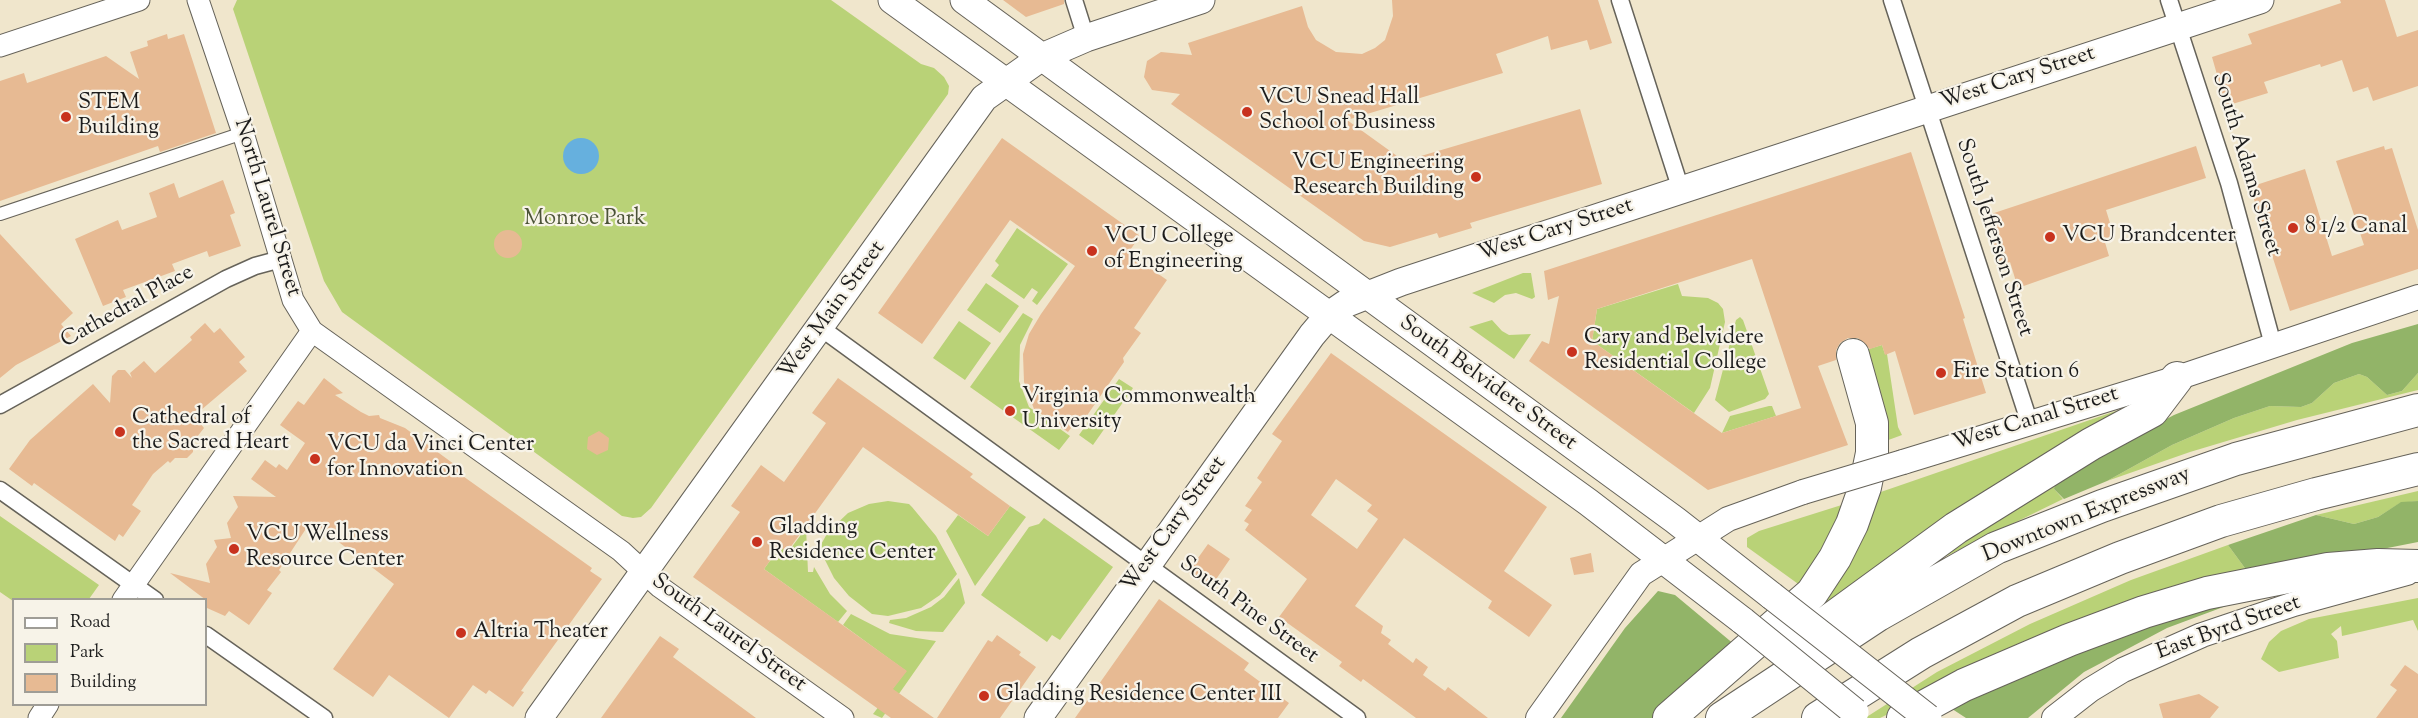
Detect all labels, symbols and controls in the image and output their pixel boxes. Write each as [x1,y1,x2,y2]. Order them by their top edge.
street label: West Cary Street [1937,42,2099,116]
street label: South Adams Street [2205,70,2285,260]
place label: VCU Snead Hall School of Business [1259,86,1435,138]
place label: STEM Building [78,91,159,142]
marker: VCU Snead Hall School of Business [1240,105,1254,119]
marker: STEM Building [59,110,73,124]
street label: North Laurel Street [226,116,306,300]
street label: South Jefferson Street [1949,136,2037,340]
place label: VCU Engineering Research Building [1292,151,1464,202]
marker: VCU Engineering Research Building [1469,170,1483,184]
street label: West Cary Street [1475,194,1637,268]
park label: Monroe Park [524,207,646,233]
place label: 8 1/2 Canal [2305,215,2407,241]
marker: 8 1/2 Canal [2286,221,2300,235]
place label: VCU Brandcenter [2062,224,2236,250]
place label: VCU College of Engineering [1104,225,1243,276]
marker: VCU Brandcenter [2043,230,2057,244]
street label: West Main Street [774,237,892,385]
marker: VCU College of Engineering [1085,244,1099,258]
street label: Cathedral Place [57,261,199,355]
street label: South Belvidere Street [1393,311,1581,457]
place label: Cary and Belvidere Residential College [1584,326,1766,378]
marker: Cary and Belvidere Residential College [1565,345,1579,359]
place label: Fire Station 6 [1953,360,2079,386]
marker: Fire Station 6 [1934,366,1948,380]
street label: West Canal Street [1950,382,2122,458]
place label: Virginia Commonwealth University [1022,385,1256,436]
marker: Virginia Commonwealth University [1003,404,1017,418]
place label: Cathedral of the Sacred Heart [132,406,289,458]
marker: Cathedral of the Sacred Heart [113,425,127,439]
place label: VCU da Vinci Center for Innovation [327,433,534,484]
marker: VCU da Vinci Center for Innovation [308,452,322,466]
street label: West Cary Street [1117,452,1233,598]
street label: Downtown Expressway [1979,462,2195,570]
place label: Gladding Residence Center [769,516,935,568]
place label: VCU Wellness Resource Center [246,523,404,574]
marker: Gladding Residence Center [750,535,764,549]
marker: VCU Wellness Resource Center [227,542,241,556]
street label: South Pine Street [1173,552,1323,670]
street label: South Laurel Street [646,569,810,699]
street label: East Byrd Street [2153,591,2305,667]
legend [12,598,207,706]
text: Road [70,610,110,636]
place label: Altria Theater [473,620,608,646]
marker: Altria Theater [454,626,468,640]
text: Park [70,640,104,666]
text: Building [70,670,136,696]
place label: Gladding Residence Center III [996,683,1282,709]
marker: Gladding Residence Center III [977,689,991,703]

